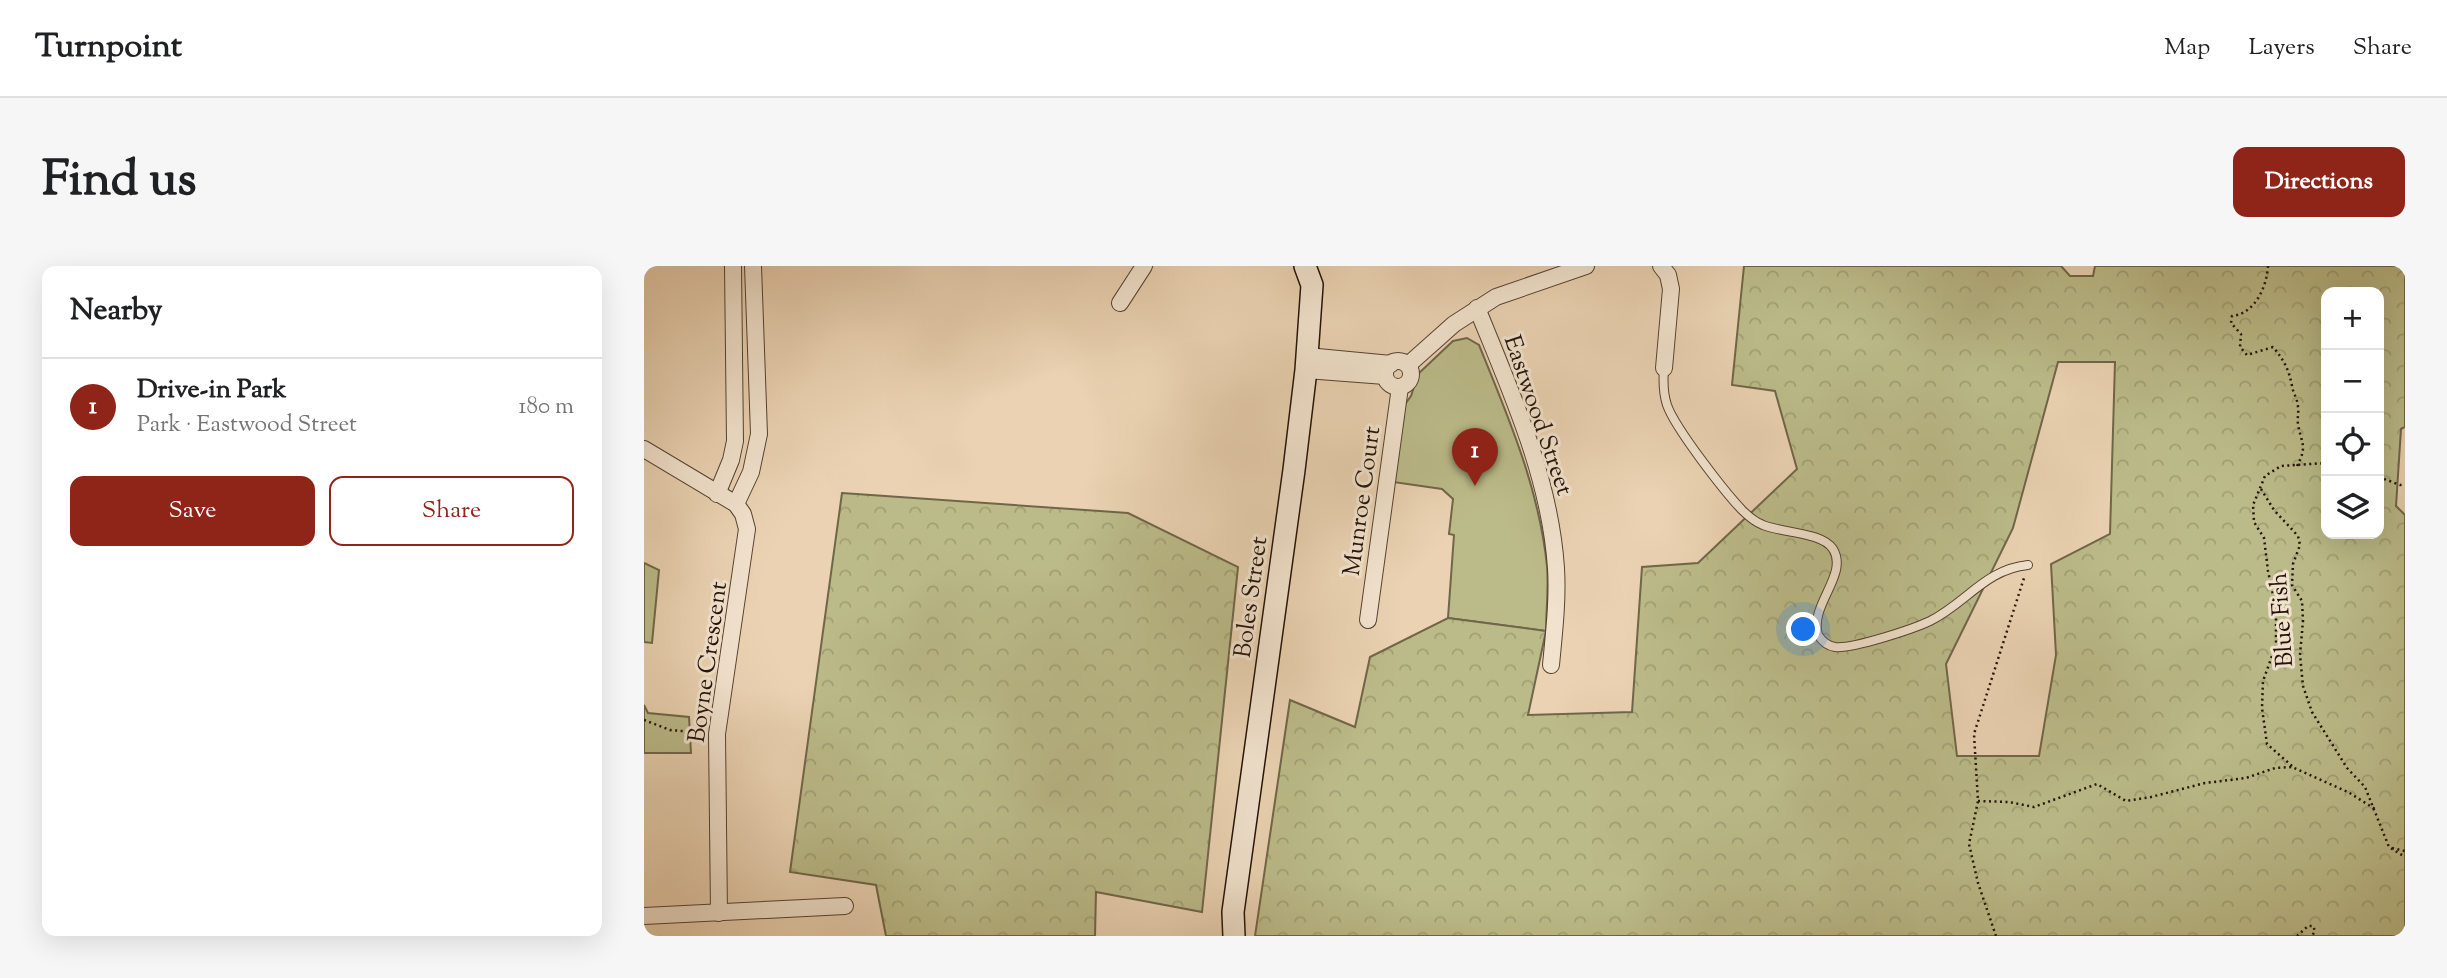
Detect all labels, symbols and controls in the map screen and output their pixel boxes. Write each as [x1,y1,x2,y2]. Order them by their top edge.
text: Turnpoint [35,24,182,72]
text: Map [2164,31,2210,65]
text: Layers [2248,31,2315,65]
text: Share [2353,31,2412,65]
text: Find us [42,147,196,217]
button: Directions [2233,147,2405,217]
map controls [2321,287,2384,539]
button: + [2321,287,2384,350]
text: Nearby [70,290,162,333]
street label: Eastwood Street [1494,331,1580,500]
button: − [2321,350,2384,413]
text: Drive-in Park [137,372,286,409]
text: 1 [89,391,97,424]
text: 180 m [519,391,574,424]
text: Park · Eastwood Street [137,409,357,442]
button: locate [2321,413,2384,476]
street label: Munroe Court [1336,424,1390,578]
pin: 1 [1452,428,1498,486]
button: Save [70,476,315,546]
button: Share [329,476,574,546]
button: layers [2321,476,2384,539]
street label: Boles Street [1227,534,1277,660]
street label: Blue Fish [2263,571,2303,668]
street label: Boyne Crescent [681,579,737,745]
your location [1786,612,1820,646]

